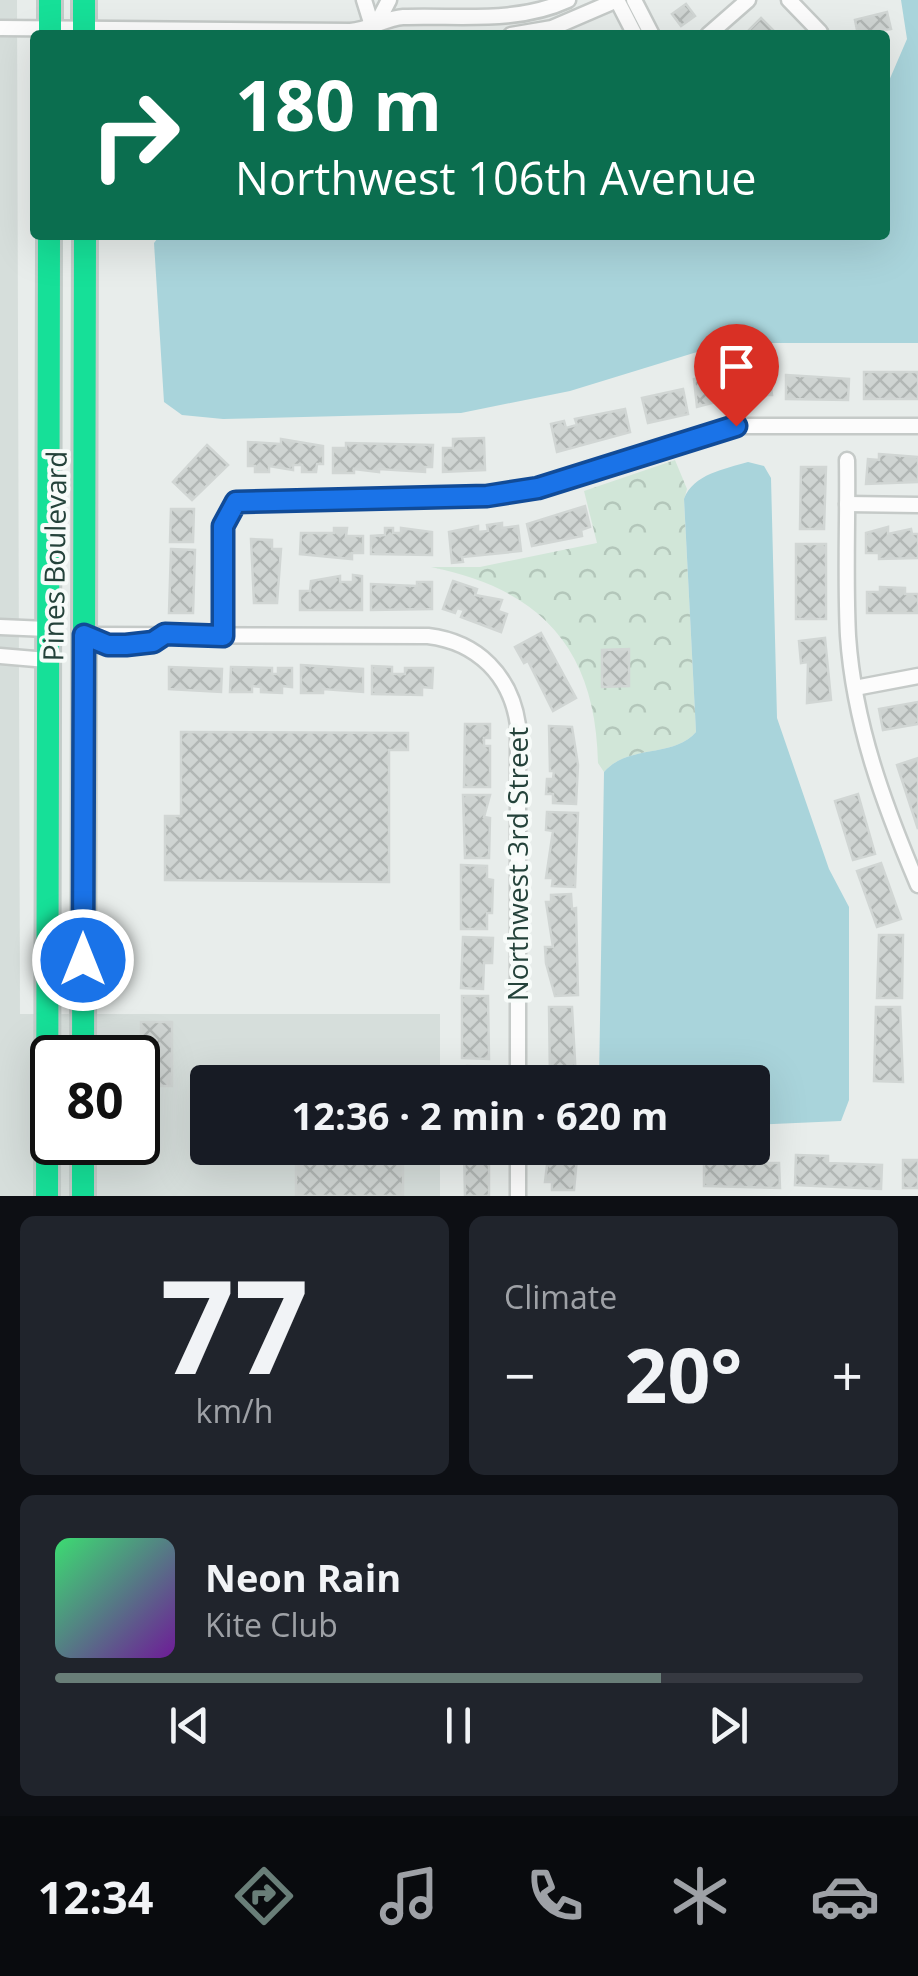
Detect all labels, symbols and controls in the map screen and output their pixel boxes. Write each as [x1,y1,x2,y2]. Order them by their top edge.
text: 180 m [235,56,442,152]
icon: right [70,70,200,200]
text: Northwest 106th Avenue [235,147,756,208]
pin [694,324,779,427]
icon: arrive [709,339,764,394]
street label: Pines Boulevard [33,450,75,662]
street label: Northwest 3rd Street [498,727,536,1001]
position arrow [31,908,135,1012]
speed limit sign: 80 [30,1035,160,1165]
text: 12:36 · 2 min · 620 m [292,1089,668,1141]
text: 77 [160,1235,309,1412]
text: Climate [504,1275,617,1318]
text: 20° [625,1323,742,1425]
text: − [504,1337,535,1412]
text: + [832,1337,863,1412]
text: km/h [196,1389,273,1432]
text: Neon Rain [205,1551,401,1603]
text: Kite Club [205,1603,338,1646]
icon: previous [162,1698,217,1753]
icon: pause [431,1698,486,1753]
icon: next [701,1698,756,1753]
icon: directions [229,1861,299,1931]
icon: music [374,1861,444,1931]
icon: phone [520,1861,590,1931]
icon: climate [665,1861,735,1931]
icon: car [810,1861,880,1931]
text: 12:34 [38,1866,153,1927]

